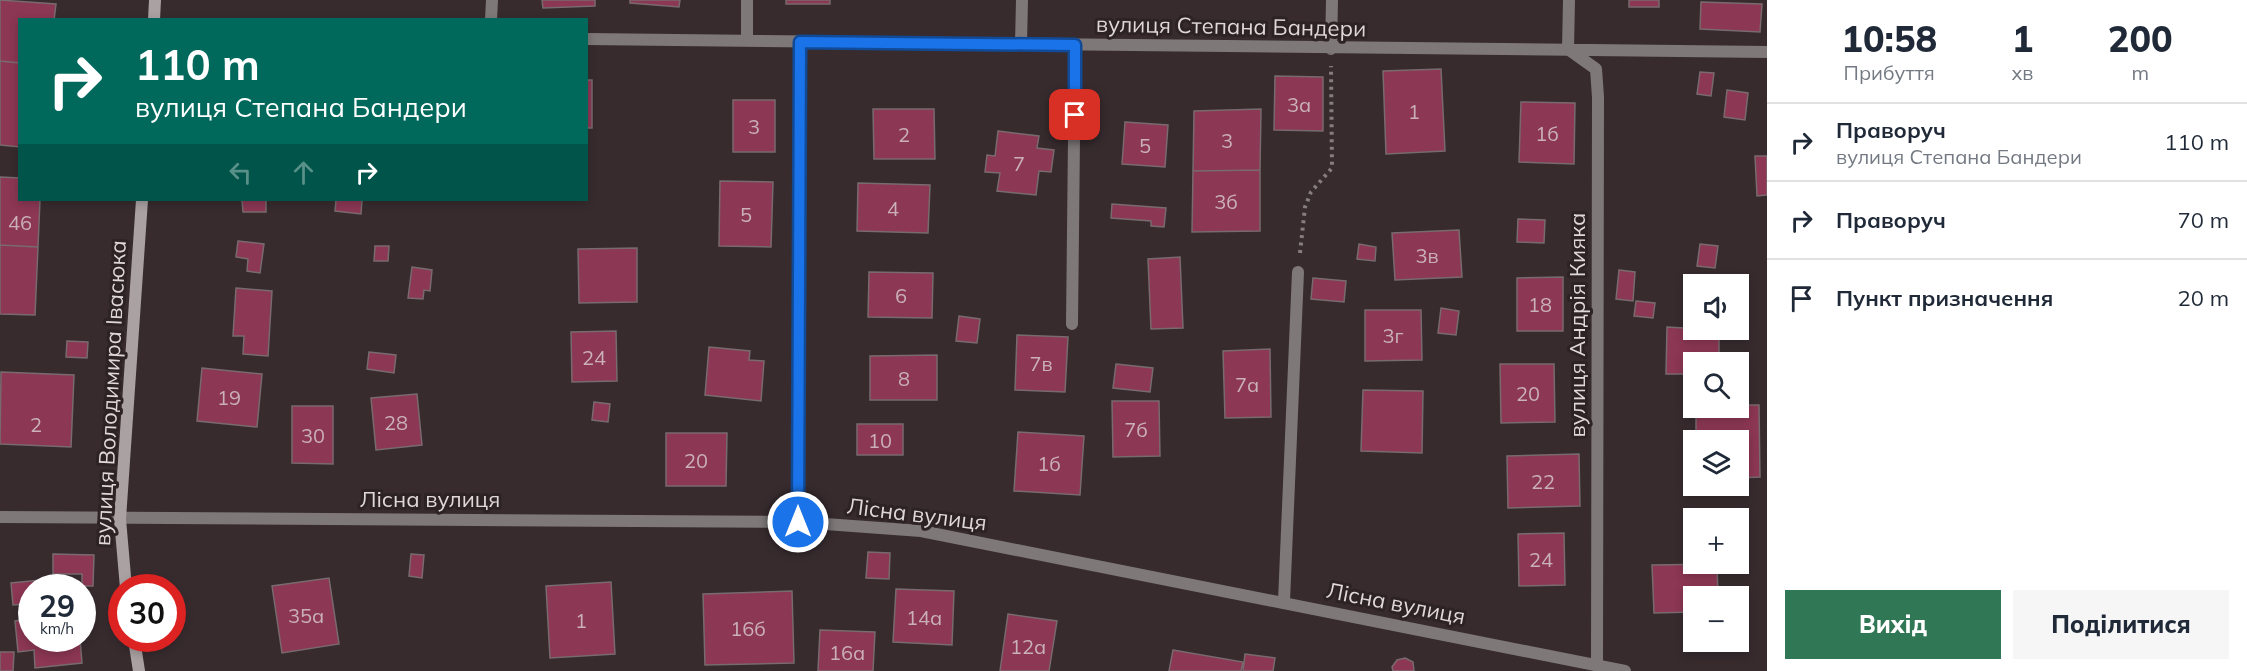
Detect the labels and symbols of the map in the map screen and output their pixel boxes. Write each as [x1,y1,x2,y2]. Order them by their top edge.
street label: вулиця Степана Бандери [1096,10,1366,42]
pin [1049,89,1100,140]
house number: 3а [1287,92,1311,117]
house number: 1 [1408,99,1420,124]
house number: 3 [748,114,760,139]
house number: 1б [1535,121,1559,146]
house number: 2 [898,122,910,147]
house number: 3 [1221,128,1233,153]
house number: 5 [1139,133,1151,158]
house number: 7 [1013,151,1025,176]
house number: 3б [1214,189,1238,214]
house number: 4 [887,196,899,221]
house number: 5 [740,202,752,227]
house number: 46 [8,210,32,235]
street label: вулиця Андрія Кияка [1563,212,1591,438]
street label: вулиця Володимира Івасюка [88,239,132,547]
house number: 3в [1415,243,1439,268]
house number: 6 [895,283,907,308]
house number: 18 [1528,292,1552,317]
house number: 3г [1383,323,1404,348]
house number: 24 [582,345,606,370]
house number: 7в [1029,351,1053,376]
house number: 8 [898,366,910,391]
house number: 7а [1235,372,1259,397]
house number: 20 [1516,381,1540,406]
house number: 19 [217,385,241,410]
house number: 28 [384,410,408,435]
house number: 2 [30,412,42,437]
house number: 7б [1124,417,1148,442]
house number: 30 [301,423,325,448]
house number: 10 [868,428,892,453]
house number: 20 [684,448,708,473]
house number: 1б [1037,451,1061,476]
house number: 22 [1531,469,1555,494]
street label: Лісна вулиця [360,485,500,513]
position arrow [766,490,830,554]
street label: Лісна вулиця [845,492,989,536]
house number: 24 [1529,547,1553,572]
speed limit sign: 30 [108,574,186,652]
street label: Лісна вулиця [1324,576,1468,630]
house number: 35а [288,603,324,628]
house number: 14а [906,605,942,630]
house number: 1 [575,608,587,633]
house number: 16б [730,616,766,641]
house number: 12а [1010,634,1046,659]
house number: 16а [829,640,865,665]

